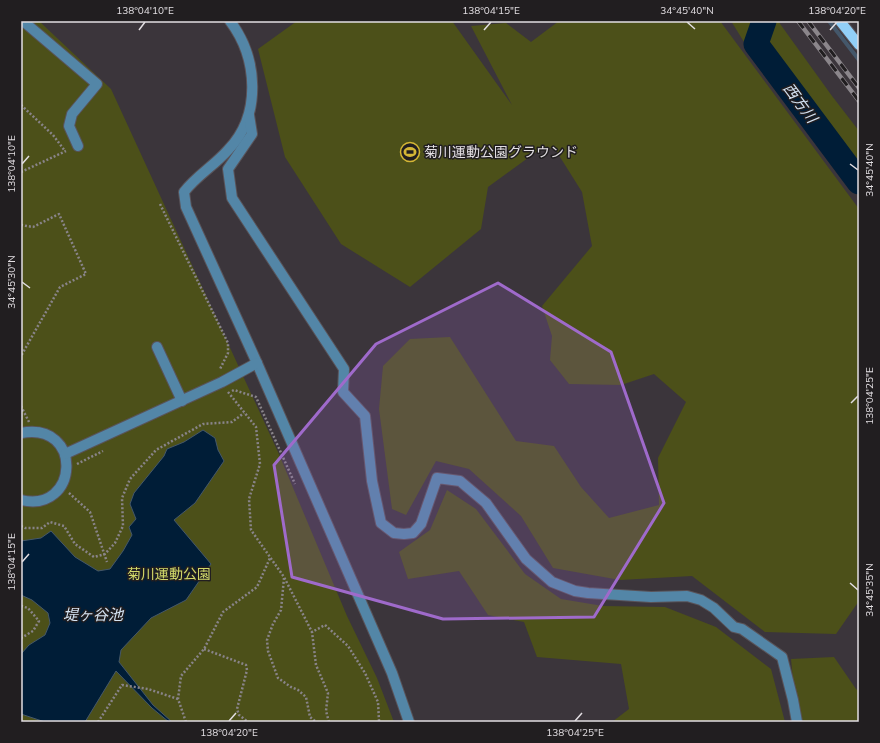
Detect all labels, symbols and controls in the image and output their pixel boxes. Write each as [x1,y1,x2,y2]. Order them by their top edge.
text: 138°04'10"E [116,4,174,17]
text: 138°04'15"E [462,4,520,17]
text: 34°45'40"N [660,4,714,17]
text: 138°04'20"E [808,4,866,17]
water label: 西方川 [779,79,823,128]
text: 138°04'10"E [5,135,18,193]
sports icon: 菊川運動公園グラウンド [399,141,421,163]
place label: 菊川運動公園グラウンド [424,143,578,161]
text: 34°45'40"N [863,143,876,197]
text: 34°45'30"N [5,255,18,309]
text: 138°04'25"E [863,367,876,425]
text: 138°04'15"E [5,533,18,591]
text: 34°45'35"N [863,563,876,617]
park label: 菊川運動公園 [127,565,211,583]
water label: 堤ヶ谷池 [63,605,125,624]
text: 138°04'20"E [200,726,258,739]
text: 138°04'25"E [546,726,604,739]

